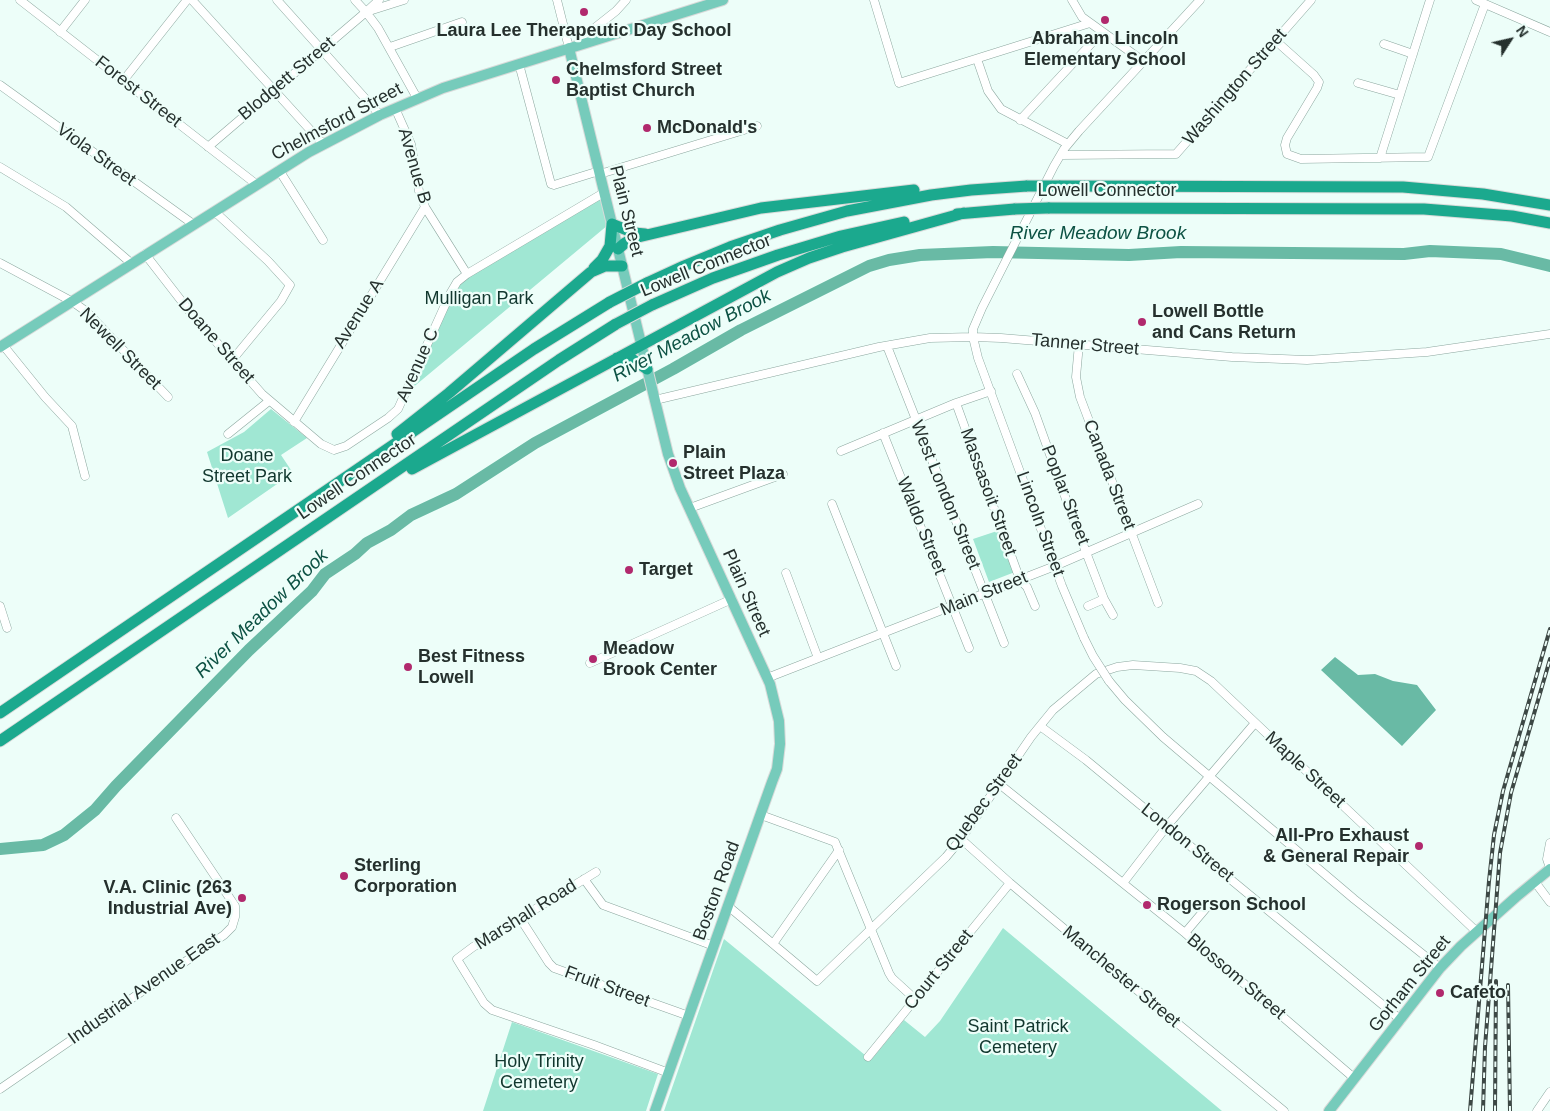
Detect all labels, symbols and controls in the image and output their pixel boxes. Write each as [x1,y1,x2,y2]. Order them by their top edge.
marker: Laura Lee Therapeutic Day School [578,6,590,18]
marker: Abraham Lincoln Elementary School [1099,14,1111,26]
north arrow [1485,15,1535,65]
place label: Laura Lee Therapeutic Day School [436,20,732,42]
text: N [1513,23,1532,40]
street label: Washington Street [1178,24,1292,150]
place label: Abraham Lincoln Elementary School [1024,28,1186,70]
street label: Blodgett Street [234,32,340,126]
street label: Forest Street [90,51,186,133]
place label: Chelmsford Street Baptist Church [566,59,722,102]
marker: Chelmsford Street Baptist Church [550,74,562,86]
street label: Chelmsford Street [268,78,406,166]
place label: McDonald's [657,117,757,139]
street label: Viola Street [52,119,140,191]
marker: McDonald's [641,122,653,134]
street label: Avenue B [393,126,435,206]
street label: Plain Street [604,163,648,259]
street label: Lowell Connector [1037,180,1177,202]
water label: River Meadow Brook [1010,223,1186,245]
street label: Lowell Connector [637,230,775,302]
street label: Avenue A [329,275,389,353]
water label: River Meadow Brook [609,285,775,387]
park label: Mulligan Park [424,288,534,310]
street label: Doane Street [173,294,259,388]
place label: Lowell Bottle and Cans Return [1152,301,1296,344]
street label: Newell Street [75,304,165,394]
marker: Lowell Bottle and Cans Return [1136,316,1148,328]
street label: Avenue C [392,325,444,405]
street label: Tanner Street [1030,330,1140,360]
street label: West London Street [905,417,985,573]
street label: Canada Street [1078,417,1140,533]
street label: Massasoit Street [955,425,1021,559]
street label: Lowell Connector [293,429,421,525]
place label: Plain Street Plaza [683,442,785,484]
street label: Poplar Street [1036,442,1094,548]
park label: Doane Street Park [202,445,292,488]
marker: Plain Street Plaza [667,457,679,469]
street label: Lincoln Street [1011,469,1069,579]
street label: Waldo Street [892,474,950,578]
water label: River Meadow Brook [191,545,333,683]
street label: Plain Street [717,546,775,640]
place label: Target [639,559,693,581]
marker: Target [623,564,635,576]
street label: Main Street [937,567,1031,621]
place label: Meadow Brook Center [603,638,717,681]
place label: Best Fitness Lowell [418,646,525,689]
marker: Meadow Brook Center [587,653,599,665]
marker: Best Fitness Lowell [402,661,414,673]
street label: Maple Street [1260,727,1350,813]
street label: Quebec Street [941,750,1027,856]
street label: London Street [1136,799,1238,887]
place label: All-Pro Exhaust & General Repair [1263,825,1409,868]
street label: Boston Road [689,838,745,944]
marker: All-Pro Exhaust & General Repair [1413,840,1425,852]
place label: Sterling Corporation [354,855,457,898]
marker: Sterling Corporation [338,870,350,882]
street label: Marshall Road [471,875,581,955]
place label: V.A. Clinic (263 Industrial Ave) [104,877,232,920]
marker: V.A. Clinic (263 Industrial Ave) [236,892,248,904]
place label: Rogerson School [1157,894,1306,916]
marker: Rogerson School [1141,899,1153,911]
street label: Manchester Street [1058,921,1184,1033]
street label: Court Street [900,925,978,1015]
street label: Industrial Avenue East [64,929,224,1049]
street label: Blossom Street [1182,930,1290,1024]
street label: Gorham Street [1364,931,1456,1037]
street label: Fruit Street [561,962,653,1012]
place label: Cafeto [1450,982,1506,1004]
marker: Cafeto [1434,987,1446,999]
park label: Saint Patrick Cemetery [967,1016,1069,1058]
park label: Holy Trinity Cemetery [494,1051,584,1094]

